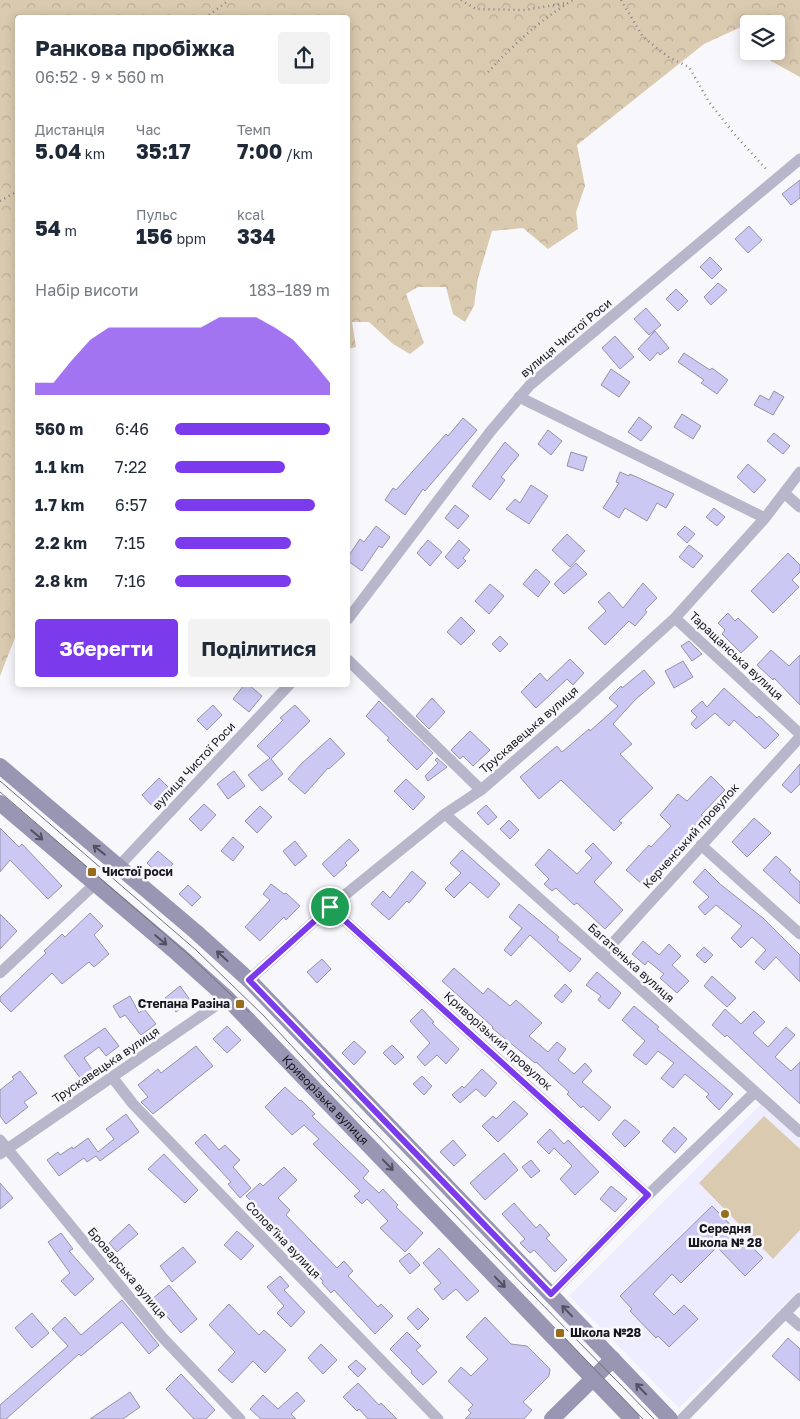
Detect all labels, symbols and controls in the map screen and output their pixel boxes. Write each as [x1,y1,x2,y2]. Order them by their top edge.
map controls [740,15,785,60]
button: layers [740,15,785,60]
button: share [278,32,330,84]
text: Ранкова пробіжка [35,34,235,61]
text: 06:52 · 9 × 560 m [35,67,164,87]
text: Дистанція [35,121,105,138]
text: Час [136,121,161,138]
text: Темп [237,121,271,138]
text: 5.04 [35,138,81,164]
text: 35:17 [136,138,191,164]
text: 7:00 [237,138,282,164]
text: km [81,145,105,162]
text: /km [282,145,313,162]
text: Пульс [136,206,177,223]
text: kcal [237,206,265,223]
text: 54 [35,215,61,241]
text: m [61,222,77,239]
text: 156 [136,223,173,249]
text: 334 [237,223,276,249]
text: bpm [173,230,206,247]
text: Набір висоти [35,280,138,300]
text: 183–189 m [249,280,330,300]
street label: вулиця Чистої Роси [517,295,614,380]
text: 560 m [35,419,83,439]
text: 6:46 [115,419,149,439]
text: 1.1 km [35,457,84,477]
text: 7:22 [115,457,147,477]
text: 1.7 km [35,495,84,515]
text: 6:57 [115,495,147,515]
text: 2.2 km [35,533,87,553]
text: 7:15 [115,533,145,553]
text: 2.8 km [35,571,87,591]
text: 7:16 [115,571,146,591]
street label: Таращанська вулиця [686,608,786,703]
button: Зберегти [35,619,178,677]
button: Поділитися [188,619,330,677]
street label: Трускавецька вулиця [476,683,581,777]
street label: вулиця Чистої Роси [149,719,238,813]
street label: Керченський провулок [639,780,742,891]
one-way arrow [30,829,43,840]
one-way arrow [93,845,106,856]
place label: Чистої роси [102,864,173,879]
marker: Чистої роси [86,866,98,878]
pin [309,886,351,928]
icon: arrive [316,893,344,921]
street label: Багатенька вулиця [585,920,678,1005]
one-way arrow [154,934,167,945]
one-way arrow [216,950,229,962]
street label: Криворізький провулок [441,988,556,1093]
place label: Степана Разіна [138,996,230,1011]
marker: Степана Разіна [234,998,246,1010]
street label: Трускавецька вулиця [49,1023,162,1106]
street label: Криворізька вулиця [279,1052,372,1148]
one-way arrow [382,1159,394,1171]
street label: Соловʼїна вулиця [243,1198,324,1281]
marker: Середня Школа № 28 [719,1208,731,1220]
place label: Середня Школа № 28 [688,1221,762,1250]
street label: Броварська вулиця [85,1224,170,1321]
one-way arrow [494,1276,506,1289]
one-way arrow [561,1305,573,1317]
place label: Школа №28 [570,1325,642,1340]
marker: Школа №28 [554,1327,566,1339]
one-way arrow [635,1383,647,1395]

